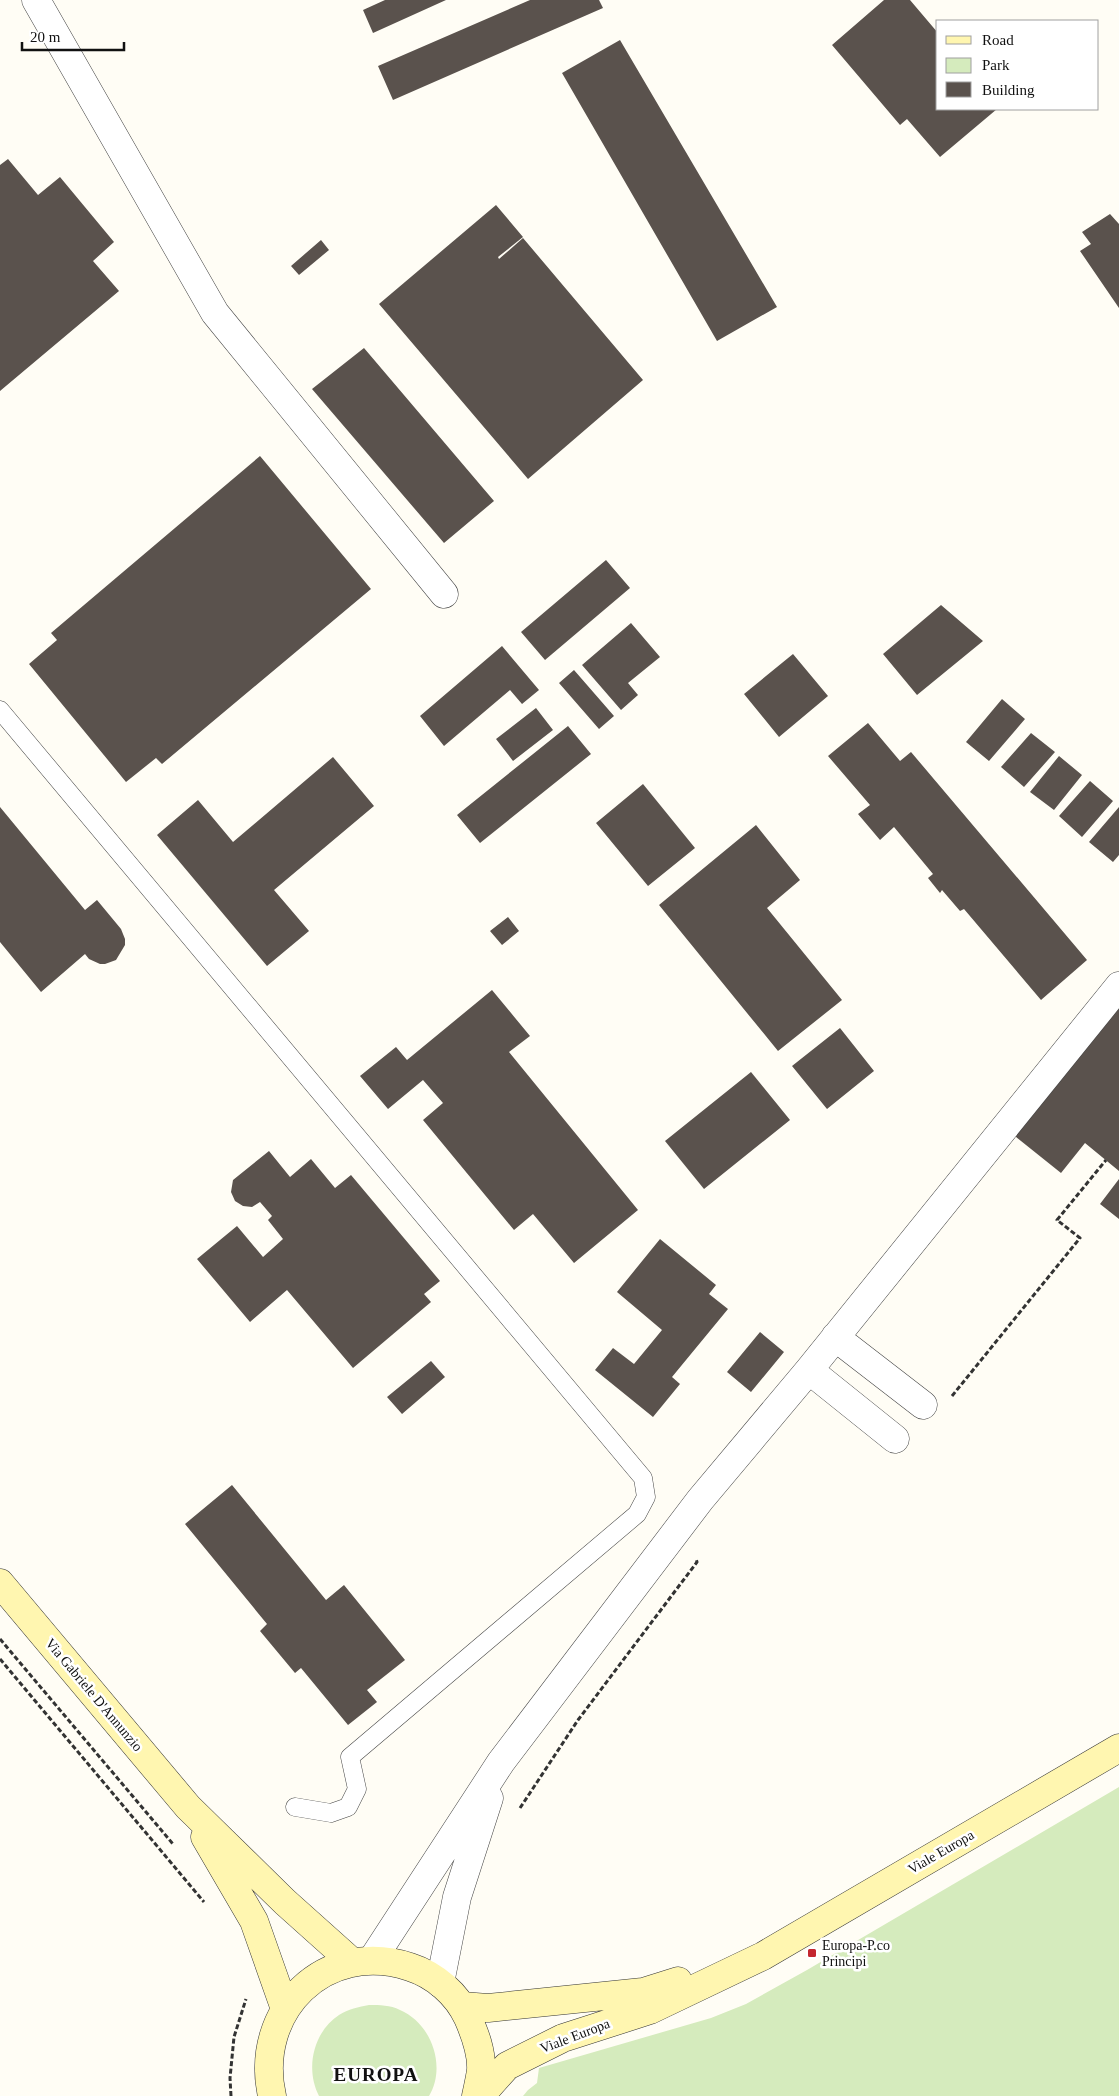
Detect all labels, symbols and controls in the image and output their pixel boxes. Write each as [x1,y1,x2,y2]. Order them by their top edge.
scale bar [22,20,125,52]
legend [936,20,1099,110]
text: 20 m [30,29,61,45]
text: Road [982,32,1014,48]
text: Park [982,57,1010,73]
text: Building [982,82,1035,98]
street label: Via Gabriele D'Annunzio [42,1636,146,1754]
street label: Viale Europa [905,1827,977,1877]
place label: Europa-P.co Principi [822,1938,890,1969]
marker: Europa-P.co Principi [806,1947,818,1959]
street label: Viale Europa [538,2016,613,2056]
district label: EUROPA [334,2064,418,2085]

